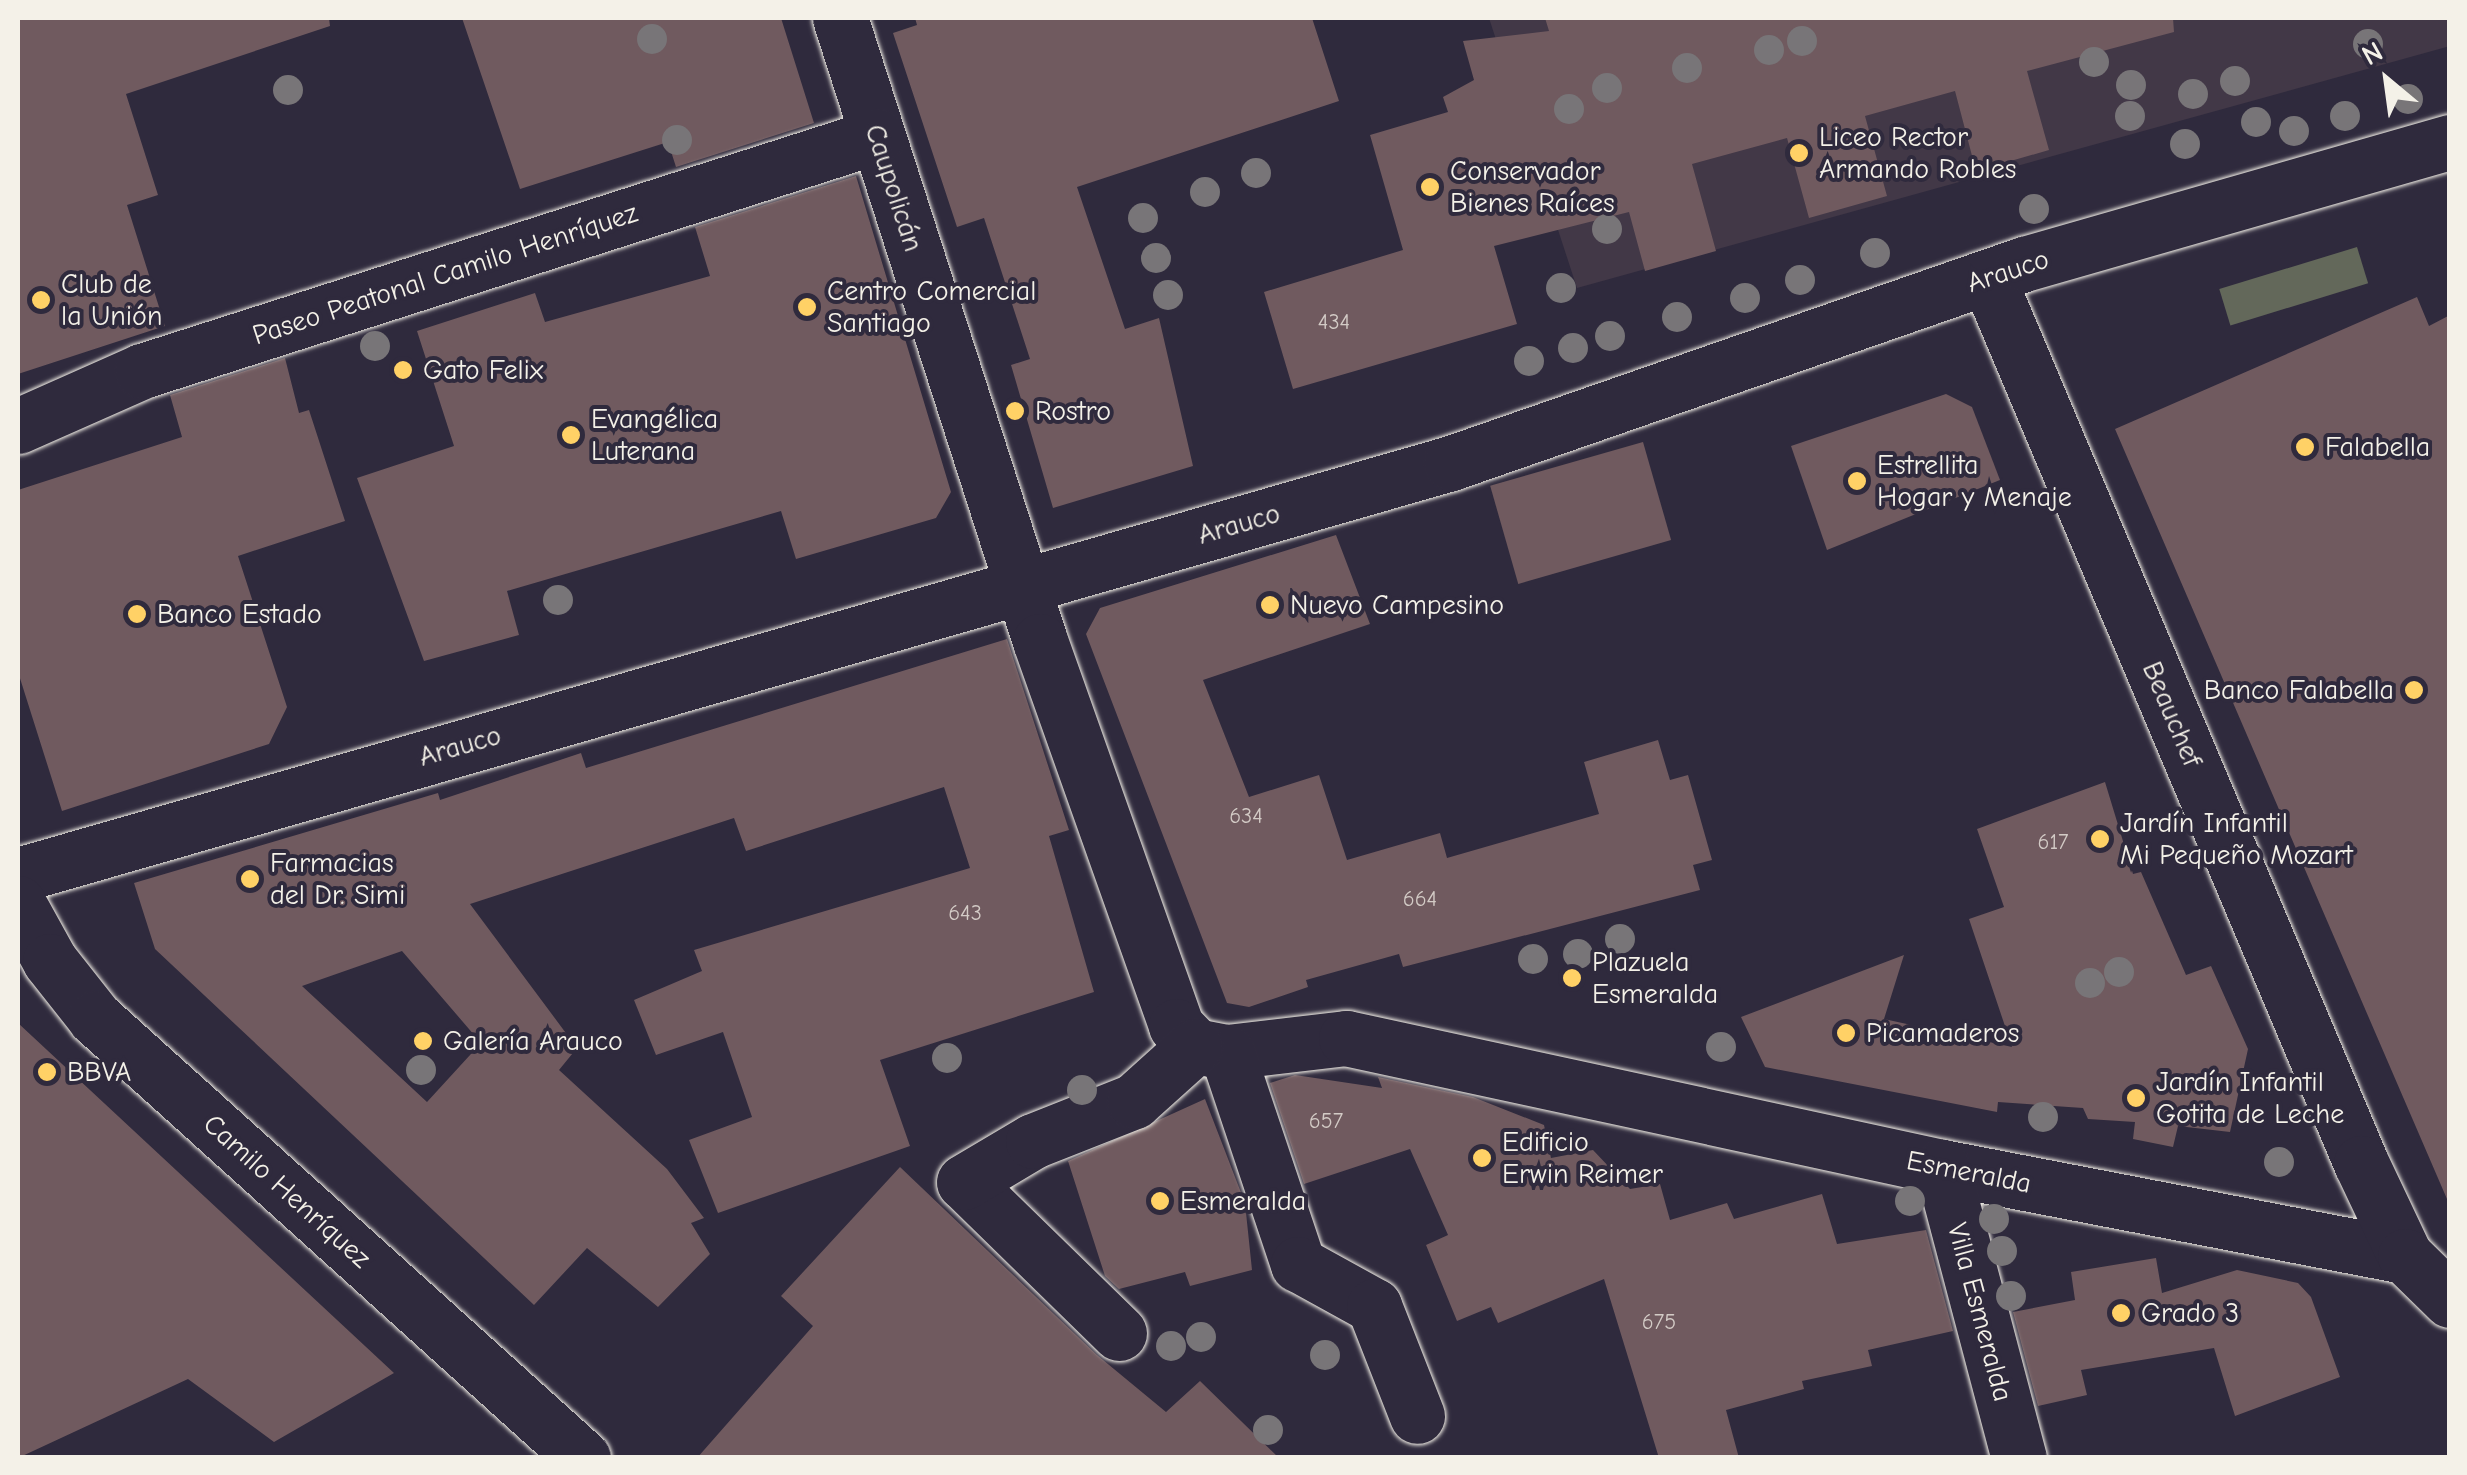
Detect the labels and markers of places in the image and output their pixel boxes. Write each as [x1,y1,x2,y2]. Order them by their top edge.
place label: Liceo Rector Armando Robles [1819,120,2016,186]
marker: Liceo Rector Armando Robles [1788,142,1810,164]
place label: Conservador Bienes Raíces [1450,154,1615,220]
marker: Conservador Bienes Raíces [1419,176,1441,198]
place label: Club de la Unión [61,267,162,333]
place label: Centro Comercial Santiago [827,274,1036,340]
marker: Club de la Unión [30,289,52,311]
marker: Centro Comercial Santiago [796,296,818,318]
place label: Gato Felix [423,353,543,387]
marker: Gato Felix [392,359,414,381]
place label: Rostro [1035,394,1111,428]
marker: Rostro [1004,400,1026,422]
place label: Evangélica Luterana [591,402,718,468]
marker: Evangélica Luterana [560,424,582,446]
place label: Falabella [2325,430,2430,464]
marker: Falabella [2294,436,2316,458]
place label: Estrellita Hogar y Menaje [1877,448,2072,514]
marker: Estrellita Hogar y Menaje [1846,470,1868,492]
place label: Nuevo Campesino [1290,588,1504,622]
marker: Nuevo Campesino [1259,594,1281,616]
place label: Banco Estado [157,597,322,631]
marker: Banco Estado [126,603,148,625]
place label: Banco Falabella [2204,673,2394,707]
marker: Banco Falabella [2403,679,2425,701]
place label: Jardín Infantil Mi Pequeño Mozart [2120,806,2353,872]
marker: Jardín Infantil Mi Pequeño Mozart [2089,828,2111,850]
place label: Farmacias del Dr. Simi [270,846,405,912]
marker: Farmacias del Dr. Simi [239,868,261,890]
place label: Plazuela Esmeralda [1592,945,1718,1011]
marker: Plazuela Esmeralda [1561,967,1583,989]
place label: Picamaderos [1866,1016,2019,1050]
marker: Picamaderos [1835,1022,1857,1044]
place label: Galería Arauco [443,1024,623,1058]
marker: Galería Arauco [412,1030,434,1052]
place label: BBVA [67,1055,131,1089]
marker: BBVA [36,1061,58,1083]
place label: Jardín Infantil Gotita de Leche [2156,1065,2344,1131]
marker: Jardín Infantil Gotita de Leche [2125,1087,2147,1109]
place label: Edificio Erwin Reimer [1502,1125,1663,1191]
marker: Edificio Erwin Reimer [1471,1147,1493,1169]
place label: Esmeralda [1180,1184,1306,1218]
marker: Esmeralda [1149,1190,1171,1212]
place label: Grado 3 [2141,1296,2239,1330]
marker: Grado 3 [2110,1302,2132,1324]

